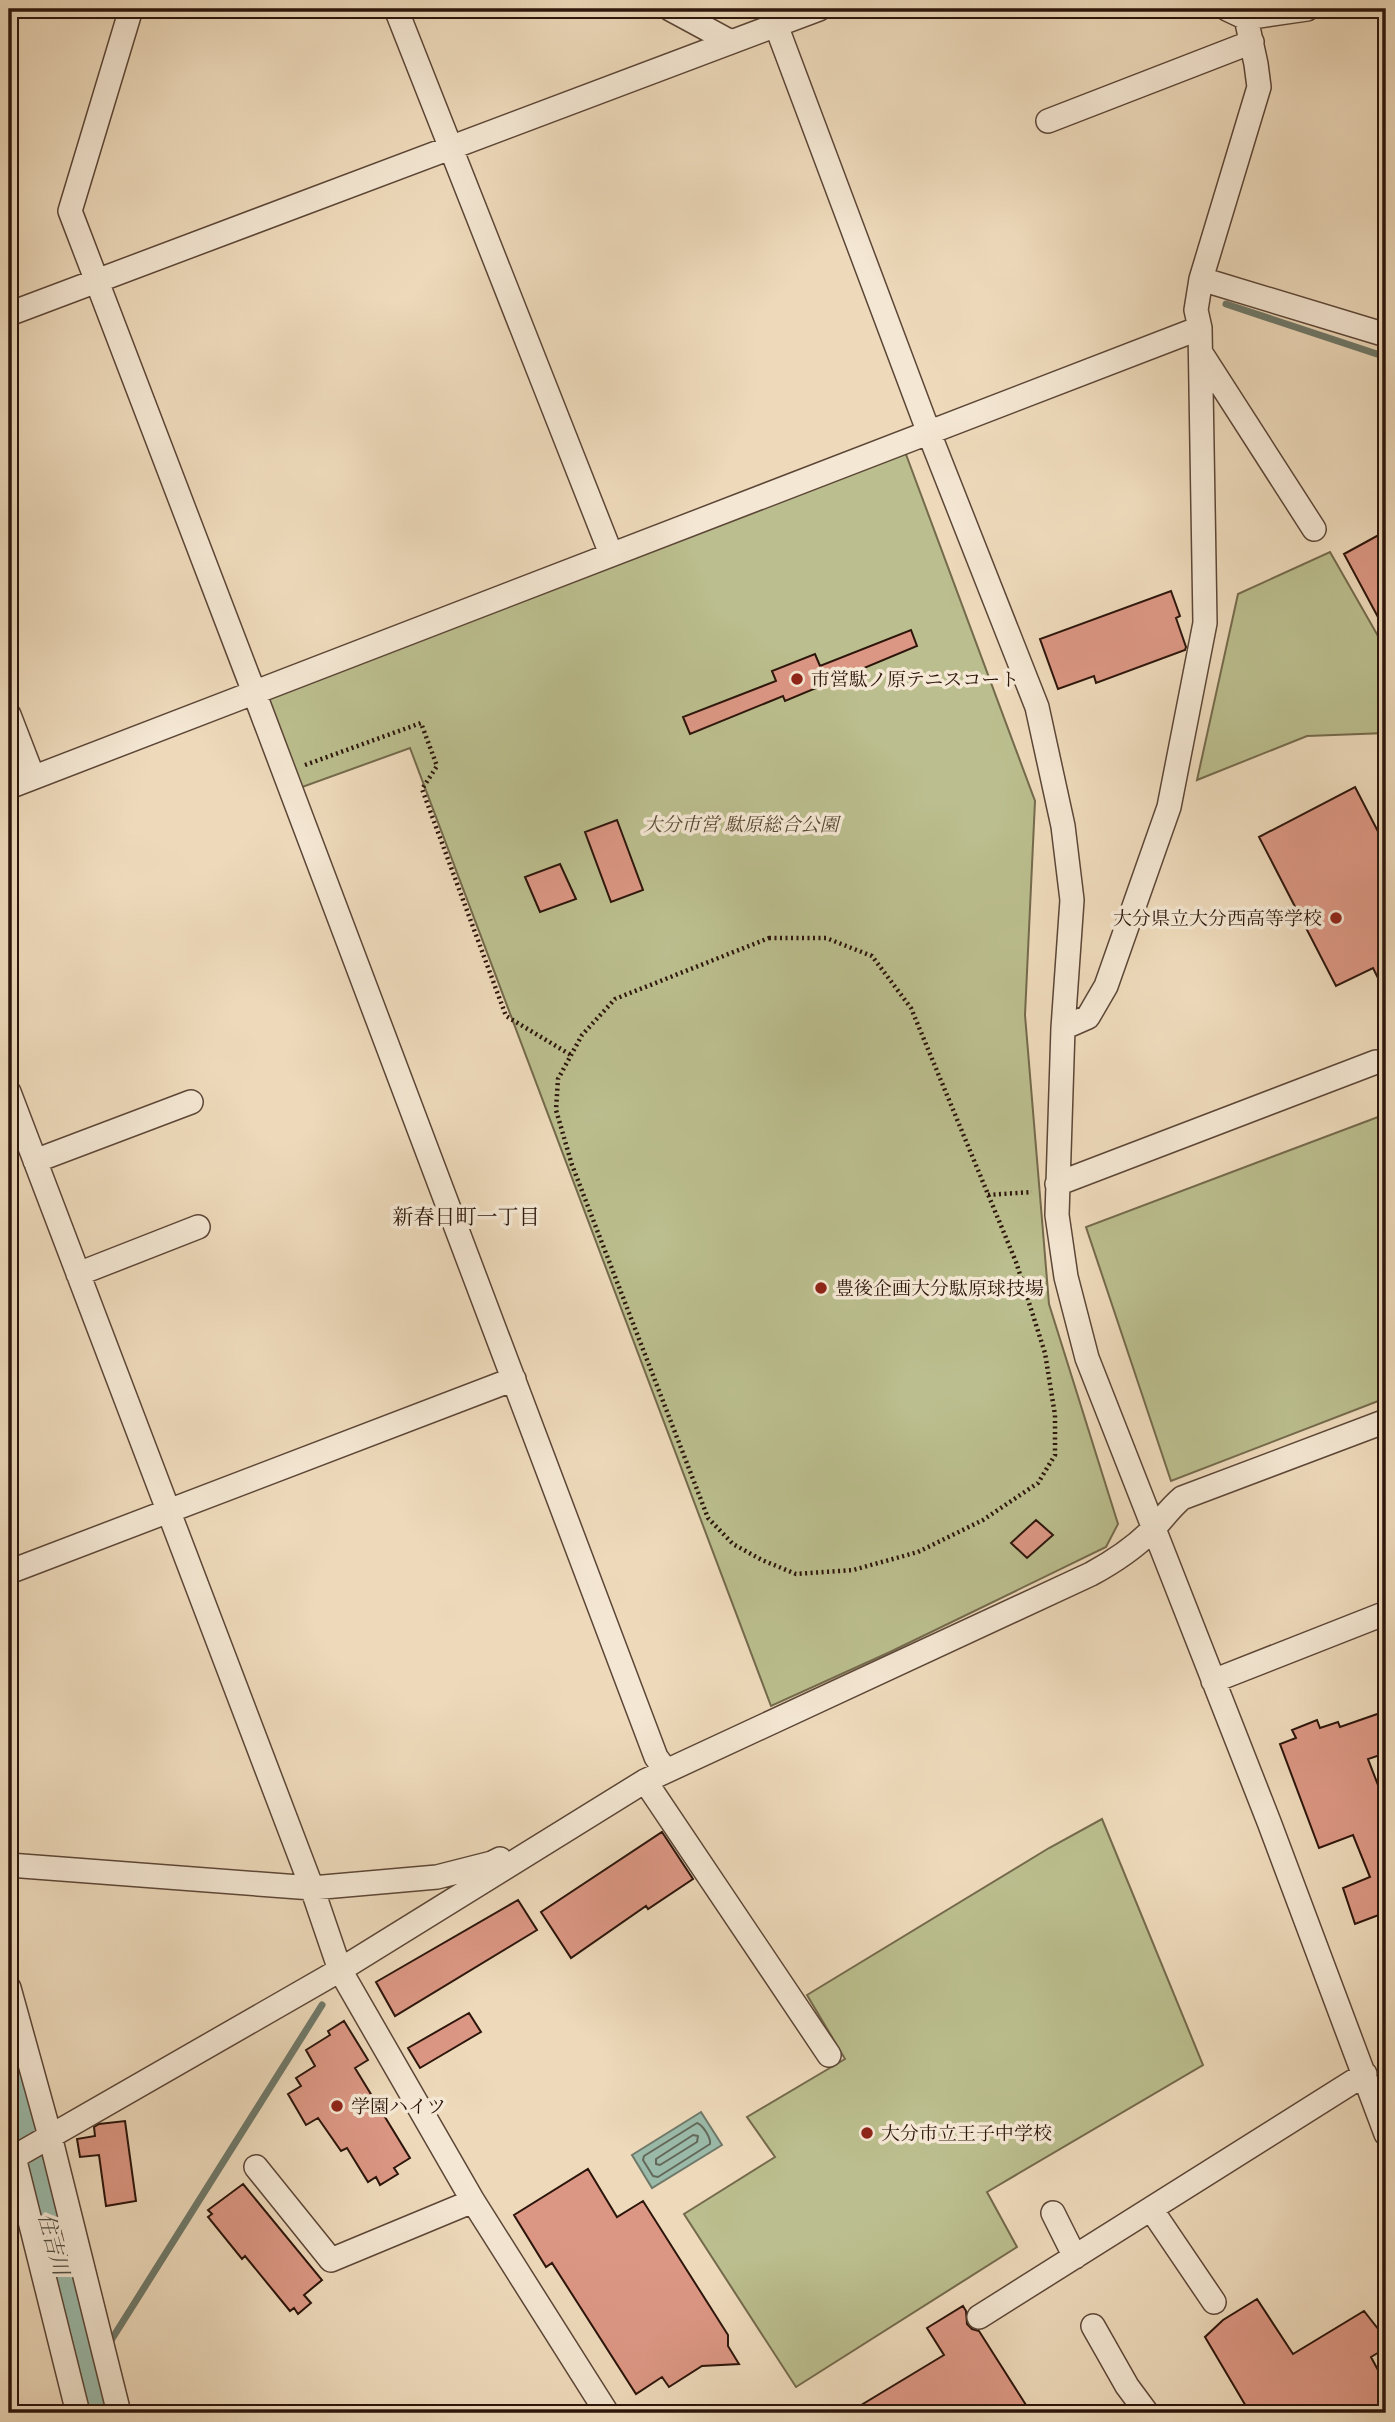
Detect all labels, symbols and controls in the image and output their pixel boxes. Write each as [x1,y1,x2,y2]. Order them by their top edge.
place label: 市営駄ノ原テニスコート [811,668,1019,691]
marker: 市営駄ノ原テニスコート [789,671,805,687]
park label: 大分市営 駄原総合公園 [643,813,842,836]
place label: 大分県立大分西高等学校 [1113,907,1322,930]
marker: 大分県立大分西高等学校 [1328,910,1344,926]
district label: 新春日町一丁目 [393,1204,540,1229]
place label: 豊後企画大分駄原球技場 [835,1277,1044,1300]
marker: 豊後企画大分駄原球技場 [813,1280,829,1296]
place label: 学園ハイツ [351,2095,446,2118]
marker: 学園ハイツ [329,2098,345,2114]
place label: 大分市立王子中学校 [881,2122,1052,2145]
marker: 大分市立王子中学校 [859,2125,875,2141]
water label: 住吉川 [34,2210,75,2280]

